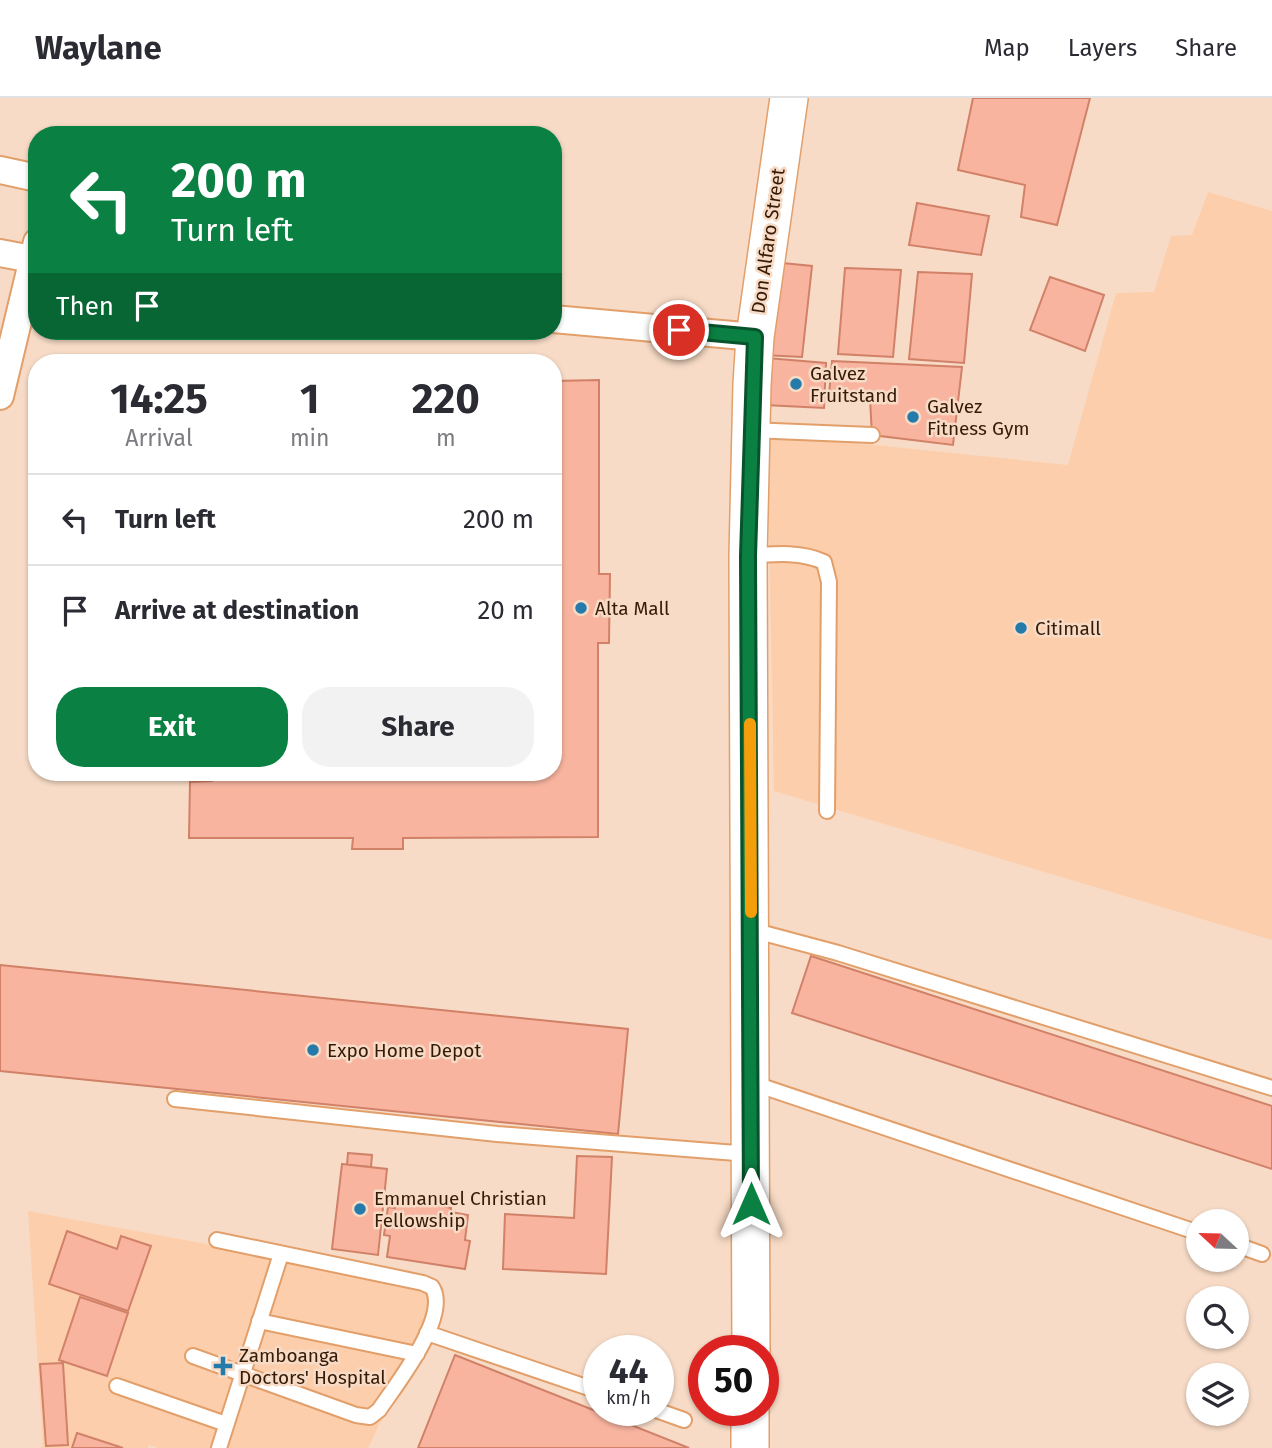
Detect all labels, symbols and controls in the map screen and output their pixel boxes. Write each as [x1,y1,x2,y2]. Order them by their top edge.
text: Waylane [35,28,162,68]
text: Map [984,34,1030,62]
text: Layers [1068,34,1137,62]
text: Share [1175,34,1237,62]
text: 200 m [171,151,307,210]
icon: left [56,154,147,245]
street label: Don Alfaro Street [746,167,790,315]
text: Turn left [171,211,293,249]
icon: arrive [128,287,166,325]
text: Then [56,291,114,322]
pin [649,300,709,360]
icon: arrive [660,311,698,349]
place label: Galvez Fruitstand [810,362,898,407]
text: 14:25 [110,374,208,424]
text: 1 [300,374,320,424]
text: 220 [412,374,480,424]
marker: Galvez Fruitstand [788,376,804,392]
place label: Galvez Fitness Gym [927,395,1030,440]
marker: Galvez Fitness Gym [905,409,921,425]
text: Arrival [125,424,193,452]
text: min [290,424,330,452]
text: m [436,424,456,452]
icon: left [56,501,94,539]
text: Turn left [115,504,216,535]
text: 200 m [463,504,534,535]
icon: arrive [56,592,94,630]
text: Arrive at destination [115,595,359,626]
text: 20 m [477,595,534,626]
place label: Alta Mall [595,597,670,620]
marker: Alta Mall [573,600,589,616]
place label: Citimall [1035,617,1101,640]
marker: Citimall [1013,620,1029,636]
button: Exit [56,687,288,767]
button: Share [302,687,534,767]
place label: Expo Home Depot [327,1039,481,1062]
marker: Expo Home Depot [305,1042,321,1058]
position arrow [714,1167,788,1241]
place label: Emmanuel Christian Fellowship [374,1187,547,1232]
marker: Emmanuel Christian Fellowship [352,1201,368,1217]
north arrow [1186,1209,1250,1272]
map controls [1186,1209,1249,1426]
button: search [1186,1286,1249,1349]
speed limit sign: 50 [688,1335,779,1426]
place label: Zamboanga Doctors' Hospital [239,1344,386,1389]
text: 44 [609,1350,648,1392]
marker: Zamboanga Doctors' Hospital [213,1356,233,1376]
button: layers [1186,1363,1249,1426]
text: km/h [606,1387,651,1409]

